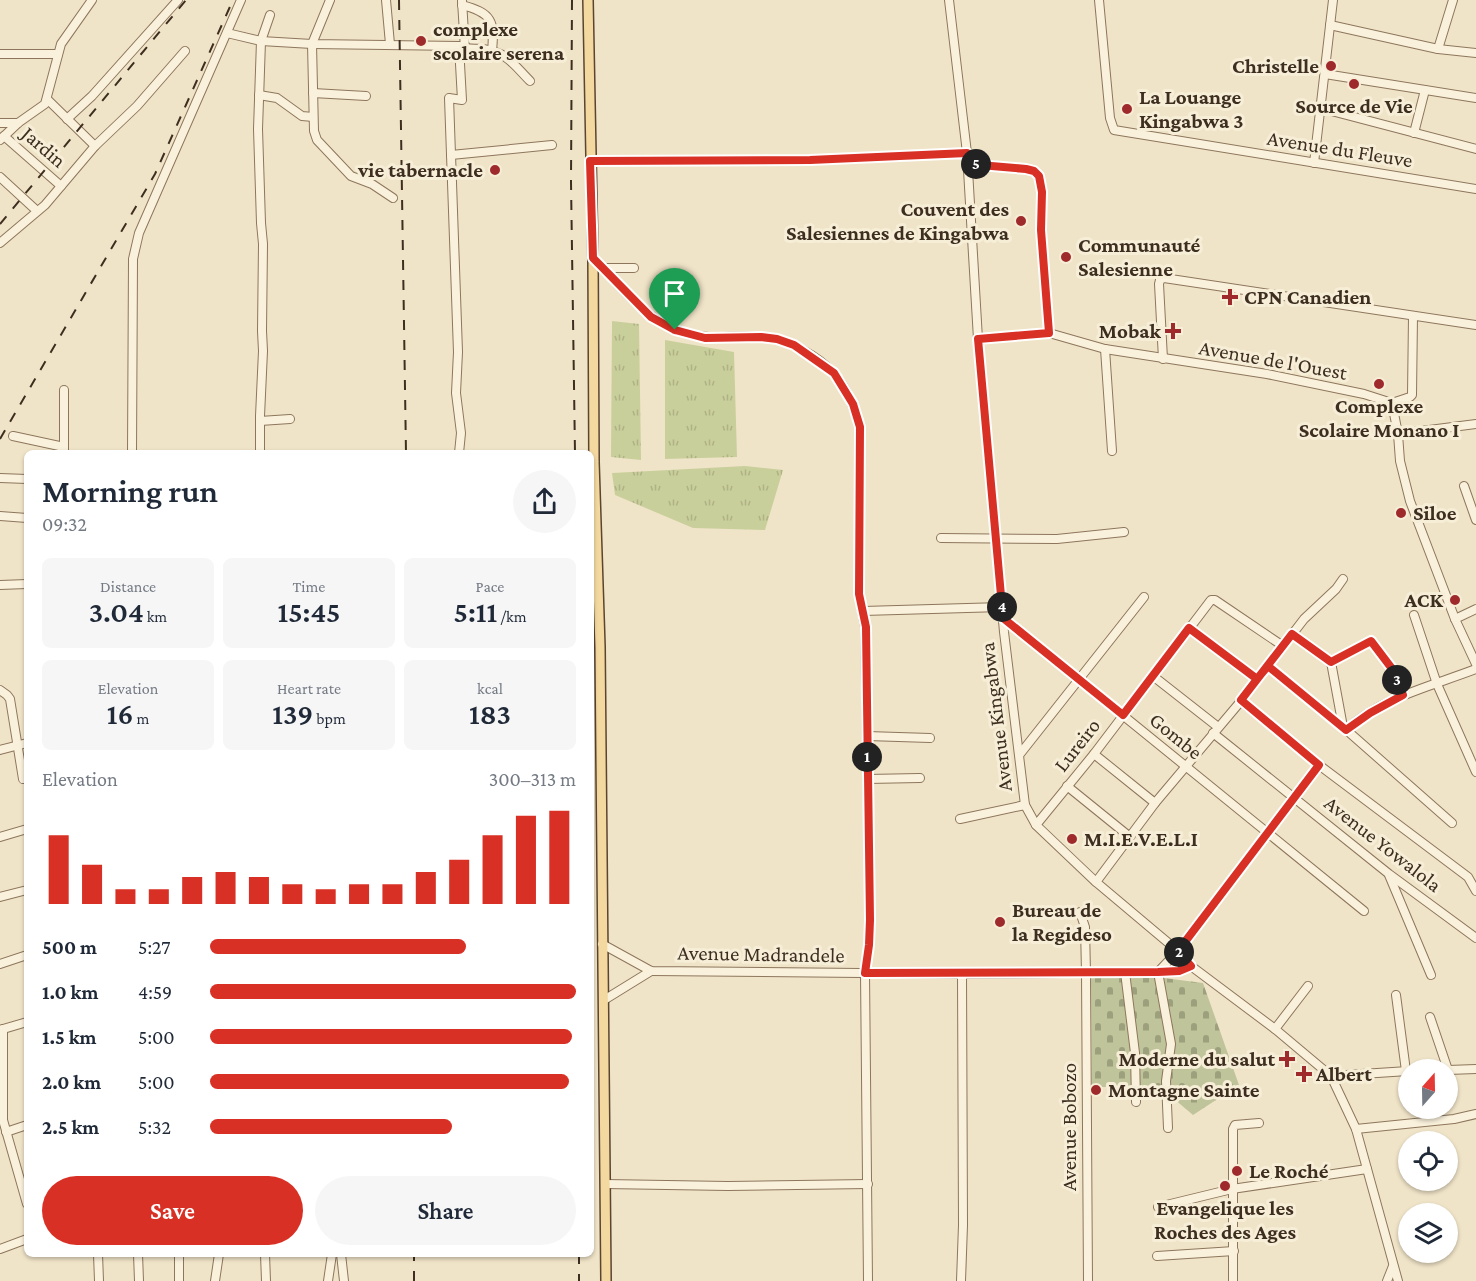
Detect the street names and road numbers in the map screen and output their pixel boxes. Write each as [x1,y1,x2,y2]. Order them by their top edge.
street label: Jardin [15,120,71,173]
street label: Avenue du Fleuve [1266,126,1414,172]
street label: Avenue de l'Ouest [1197,335,1350,385]
street label: Avenue Kingabwa [975,641,1017,793]
street label: Gombe [1145,708,1207,764]
street label: Lureiro [1049,714,1105,776]
street label: Avenue Yowalola [1320,791,1447,897]
street label: Avenue Madrandele [677,941,845,967]
street label: Avenue Bobozo [1057,1063,1081,1191]

